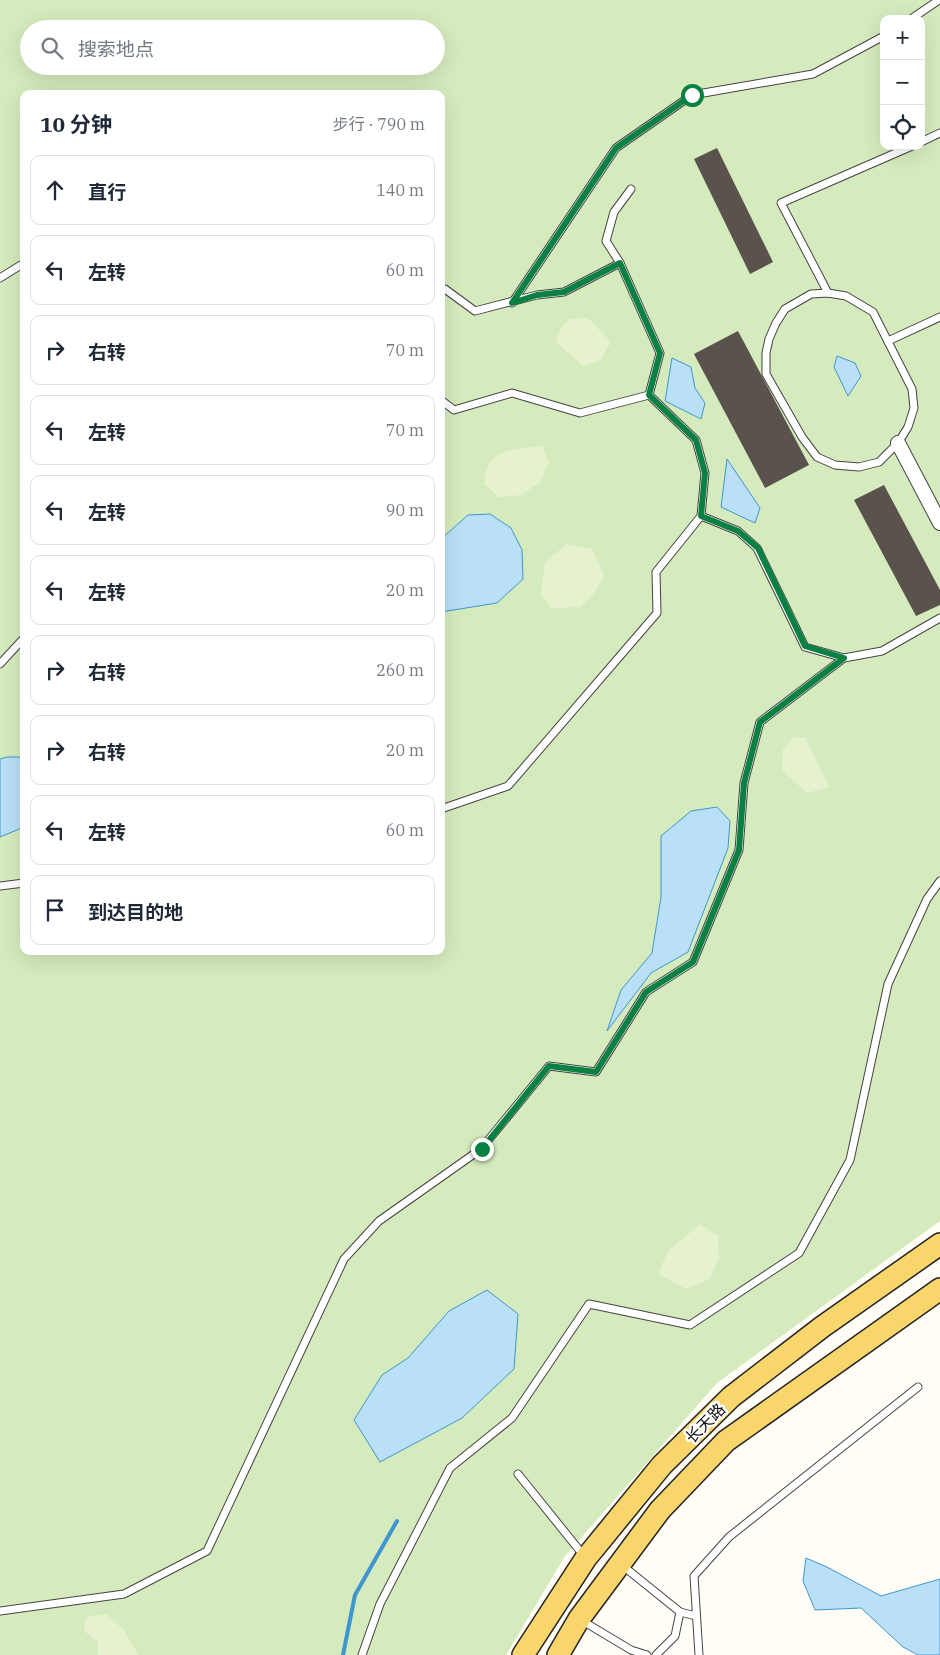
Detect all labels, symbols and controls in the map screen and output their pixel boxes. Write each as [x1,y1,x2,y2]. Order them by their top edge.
map controls [880,15,925,150]
button: + [880,15,925,60]
search box [20,20,445,75]
icon: search [38,34,66,62]
text: 搜索地点 [78,37,154,61]
button: − [880,60,925,105]
route start [681,84,704,107]
button: locate [880,105,925,150]
text: 10 分钟 [40,110,112,138]
text: 步行 · 790 m [333,114,425,134]
icon: ahead [41,176,69,204]
text: 直行 [88,180,126,204]
text: 140 m [376,180,424,200]
icon: left [41,256,69,284]
text: 左转 [88,260,126,284]
text: 60 m [386,260,424,280]
icon: right [41,336,69,364]
text: 右转 [88,340,126,364]
text: 70 m [386,340,424,360]
icon: left [41,416,69,444]
text: 左转 [88,420,126,444]
text: 70 m [386,420,424,440]
icon: left [41,496,69,524]
text: 左转 [88,500,126,524]
text: 90 m [386,500,424,520]
icon: left [41,576,69,604]
text: 左转 [88,580,126,604]
text: 20 m [386,580,424,600]
icon: right [41,656,69,684]
text: 右转 [88,660,126,684]
text: 260 m [376,660,424,680]
icon: right [41,736,69,764]
text: 右转 [88,740,126,764]
text: 20 m [386,740,424,760]
icon: left [41,816,69,844]
text: 左转 [88,820,126,844]
text: 60 m [386,820,424,840]
icon: arrive [41,896,69,924]
text: 到达目的地 [88,900,183,924]
route end [471,1138,494,1161]
street label: 长天路 [681,1399,729,1447]

